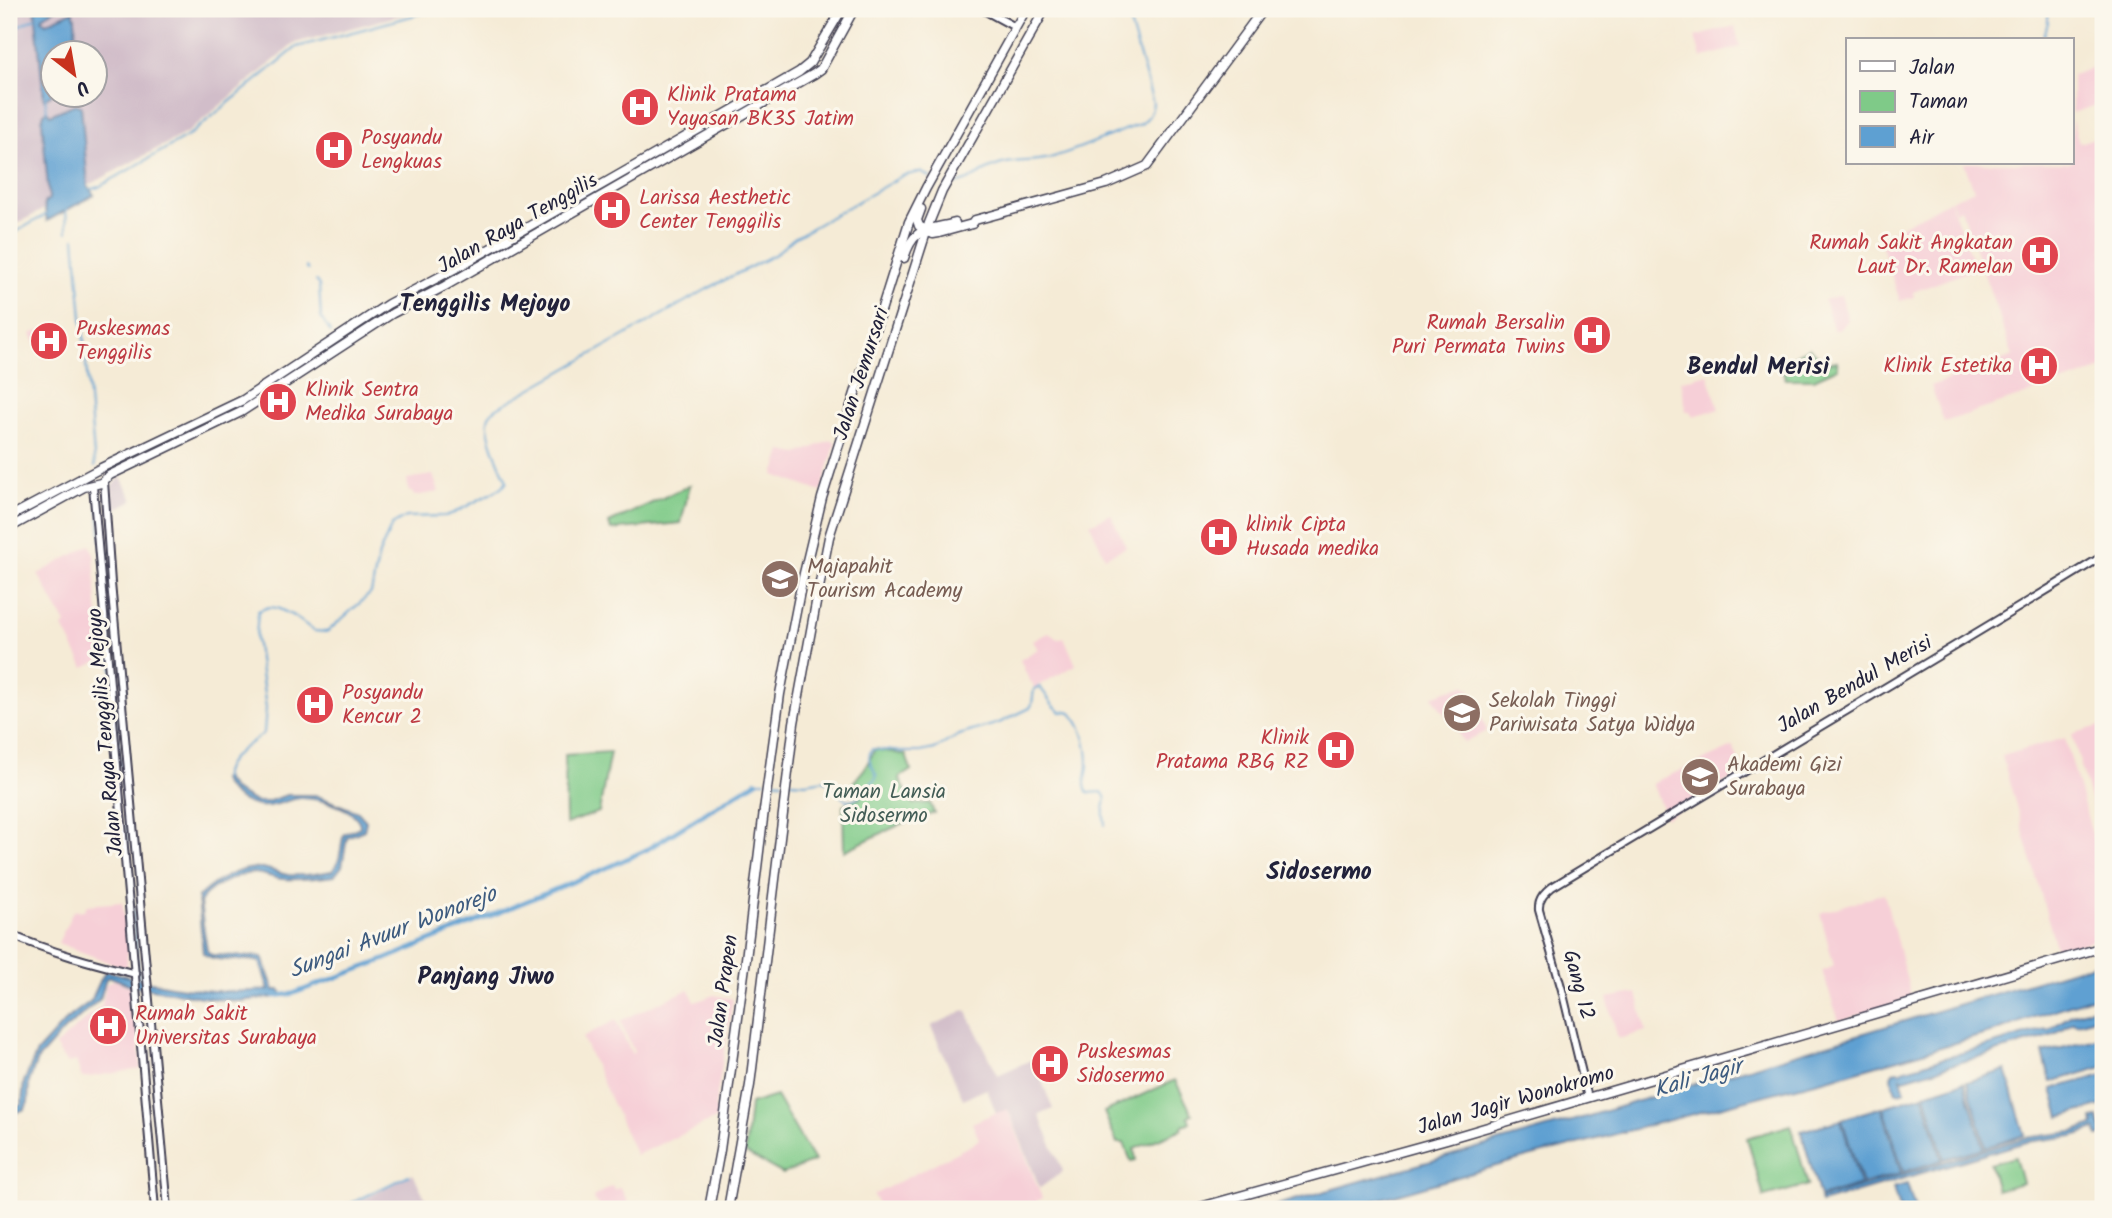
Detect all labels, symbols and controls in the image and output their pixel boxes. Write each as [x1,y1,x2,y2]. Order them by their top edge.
north arrow [38,38,108,108]
legend [1846,38,2074,164]
text: Jalan [1909,52,1955,85]
text: U [69,71,94,103]
place label: Klinik Pratama Yayasan BK3S Jatim [667,79,854,136]
hospital icon: Klinik Pratama Yayasan BK3S Jatim [619,86,661,128]
text: Taman [1909,86,1968,119]
place label: Posyandu Lengkuas [361,122,442,179]
text: Air [1909,122,1935,155]
hospital icon: Posyandu Lengkuas [313,129,355,171]
street label: Jalan Raya Tenggilis [432,165,604,283]
place label: Larissa Aesthetic Center Tenggilis [639,182,791,239]
hospital icon: Larissa Aesthetic Center Tenggilis [591,189,633,231]
place label: Rumah Sakit Angkatan Laut Dr. Ramelan [1809,227,2013,284]
hospital icon: Rumah Sakit Angkatan Laut Dr. Ramelan [2019,234,2061,276]
district label: Tenggilis Mejoyo [400,285,571,324]
street label: Jalan Jemursari [825,302,899,445]
place label: Rumah Bersalin Puri Permata Twins [1392,307,1565,364]
place label: Puskesmas Tenggilis [76,313,170,370]
hospital icon: Rumah Bersalin Puri Permata Twins [1571,314,1613,356]
hospital icon: Puskesmas Tenggilis [28,320,70,362]
hospital icon: Klinik Estetika [2018,345,2060,387]
district label: Bendul Merisi [1687,348,1830,387]
place label: Klinik Estetika [1883,350,2012,383]
place label: Klinik Sentra Medika Surabaya [305,374,453,431]
hospital icon: Klinik Sentra Medika Surabaya [257,381,299,423]
place label: klinik Cipta Husada medika [1246,509,1379,566]
hospital icon: klinik Cipta Husada medika [1198,516,1240,558]
place label: Majapahit Tourism Academy [807,551,962,608]
school or university icon: Majapahit Tourism Academy [759,558,801,600]
street label: Jalan Raya Tenggilis Mejoyo [79,606,133,858]
street label: Jalan Bendul Merisi [1771,627,1940,743]
place label: Posyandu Kencur 2 [342,677,423,734]
hospital icon: Posyandu Kencur 2 [294,684,336,726]
place label: Sekolah Tinggi Pariwisata Satya Widya [1489,685,1695,742]
school or university icon: Sekolah Tinggi Pariwisata Satya Widya [1441,692,1483,734]
place label: Klinik Pratama RBG RZ [1156,722,1309,779]
hospital icon: Klinik Pratama RBG RZ [1315,729,1357,771]
place label: Akademi Gizi Surabaya [1727,749,1843,806]
school or university icon: Akademi Gizi Surabaya [1679,756,1721,798]
park label: Taman Lansia Sidosermo [822,776,946,833]
district label: Sidosermo [1266,853,1372,892]
water label: Sungai Avuur Wonorejo [284,876,504,989]
street label: Jalan Prapen [700,933,748,1049]
street label: Gang 12 [1553,946,1603,1024]
district label: Panjang Jiwo [417,958,555,997]
place label: Rumah Sakit Universitas Surabaya [135,998,317,1055]
hospital icon: Rumah Sakit Universitas Surabaya [87,1005,129,1047]
place label: Puskesmas Sidosermo [1077,1036,1171,1093]
hospital icon: Puskesmas Sidosermo [1029,1043,1071,1085]
water label: Kali Jagir [1650,1048,1751,1109]
street label: Jalan Jagir Wonokromo [1414,1057,1618,1145]

